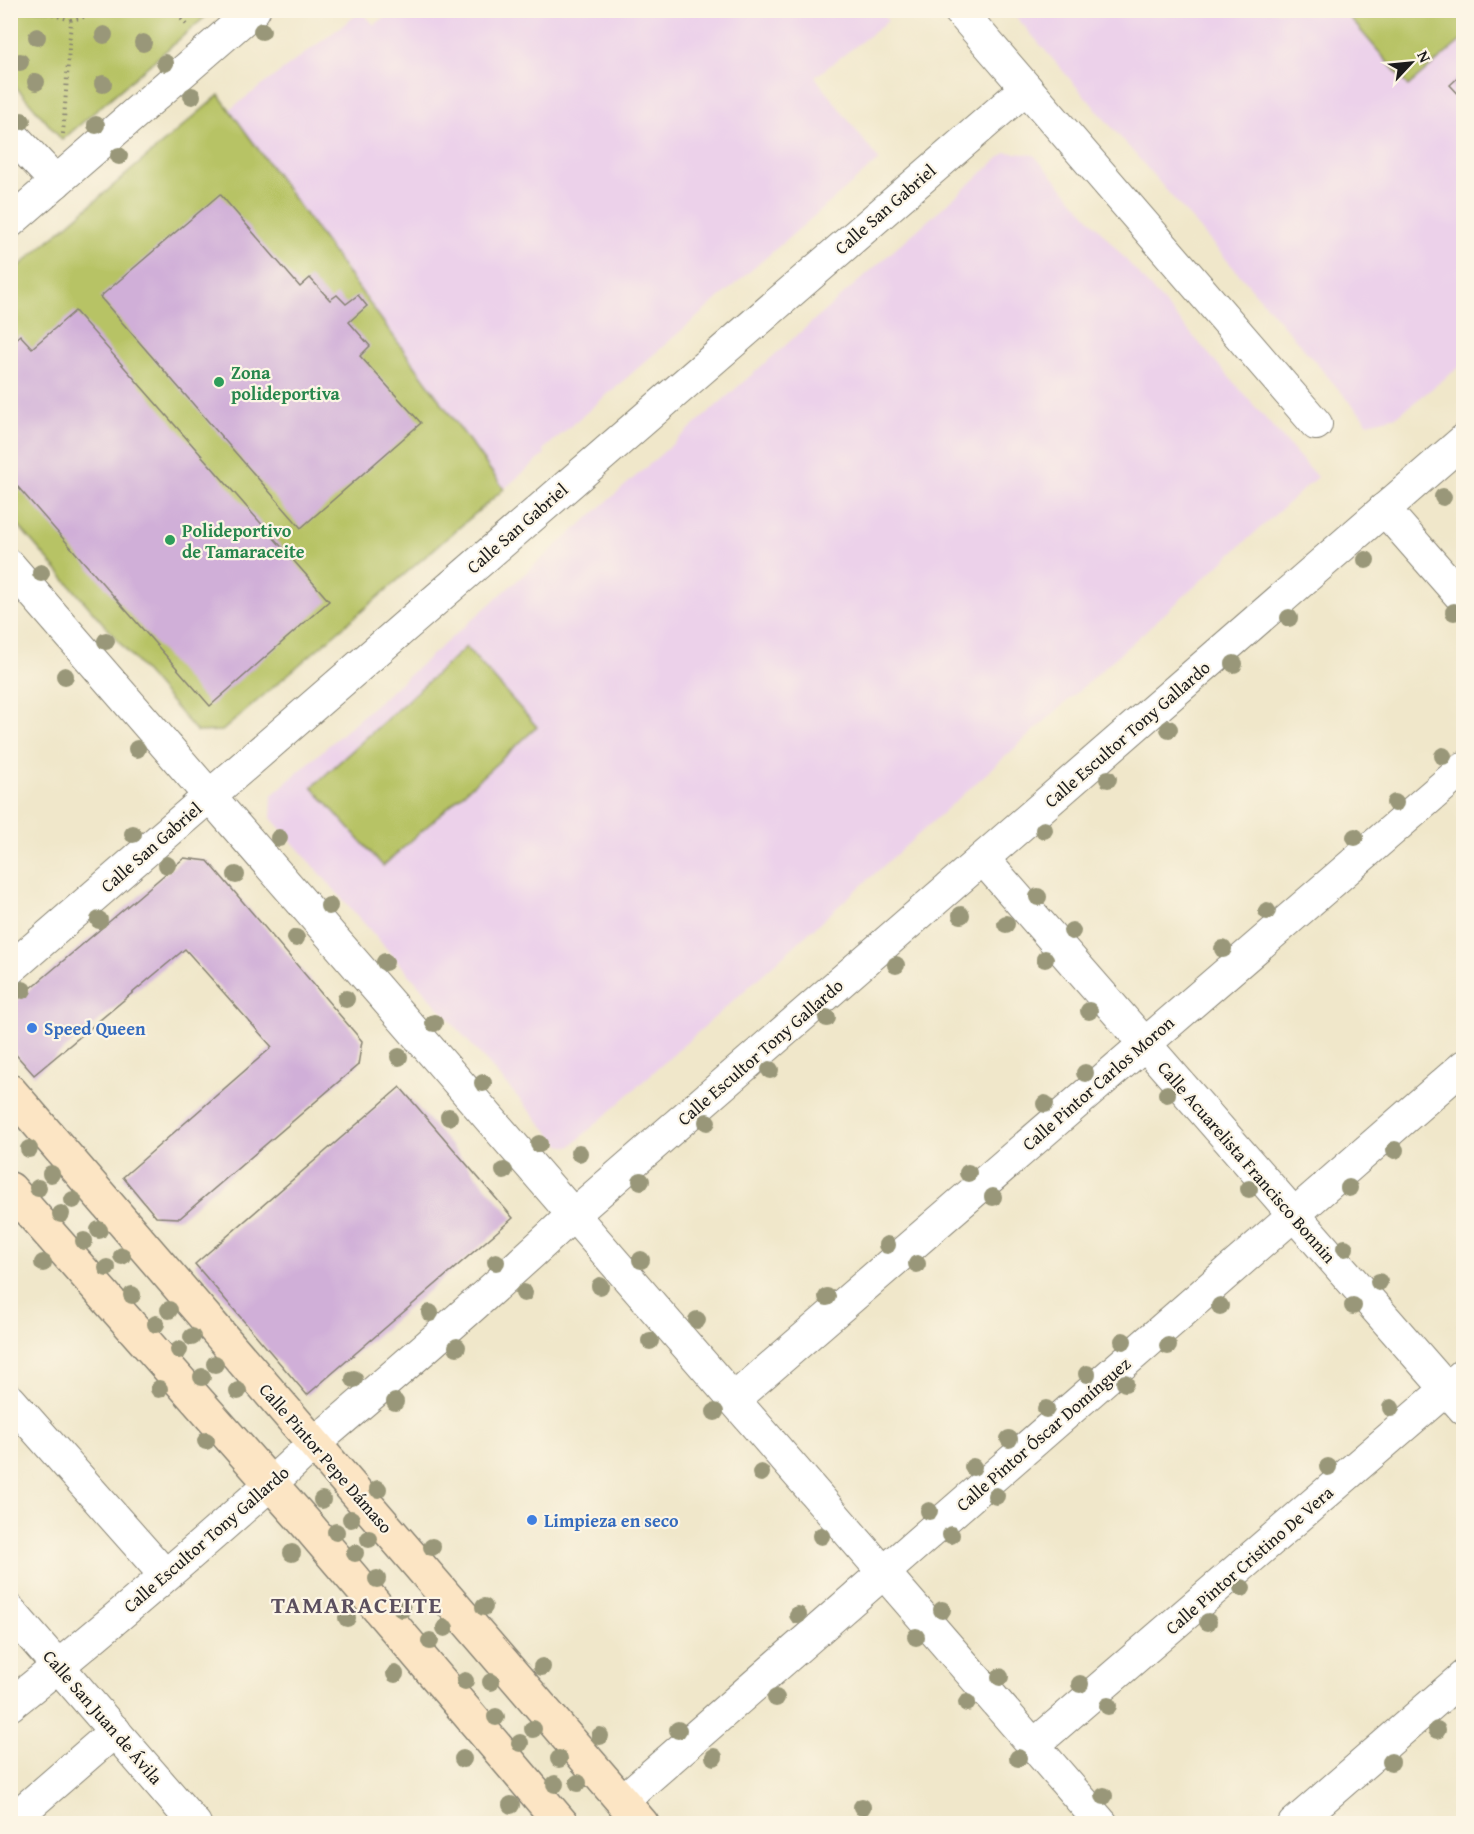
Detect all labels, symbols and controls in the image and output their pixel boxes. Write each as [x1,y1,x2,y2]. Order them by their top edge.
north arrow [1381,33,1441,93]
text: N [1411,46,1438,67]
street label: Calle San Gabriel [828,157,942,261]
place label: Zona polideportiva [231,359,341,407]
marker: Zona polideportiva [212,375,226,389]
street label: Calle San Gabriel [460,476,574,580]
place label: Polideportivo de Tamaraceite [182,517,305,565]
marker: Polideportivo de Tamaraceite [163,533,177,547]
street label: Calle Escultor Tony Gallardo [1038,654,1216,814]
street label: Calle San Gabriel [94,795,208,899]
street label: Calle Escultor Tony Gallardo [671,972,849,1132]
street label: Calle Pintor Carlos Moron [1016,1009,1180,1157]
place label: Speed Queen [44,1015,146,1042]
marker: Speed Queen [25,1021,39,1035]
street label: Calle Acuarelista Francisco Bonnin [1151,1055,1343,1269]
street label: Calle Pintor Óscar Domínguez [950,1350,1136,1518]
street label: Calle Pintor Pepe Dámaso [253,1377,399,1539]
street label: Calle Escultor Tony Gallardo [117,1459,295,1619]
street label: Calle Pintor Cristino De Vera [1159,1479,1339,1641]
place label: Limpieza en seco [544,1507,679,1534]
marker: Limpieza en seco [525,1513,539,1527]
district label: TAMARACEITE [271,1587,443,1622]
street label: Calle San Juan de Ávila [37,1644,169,1791]

